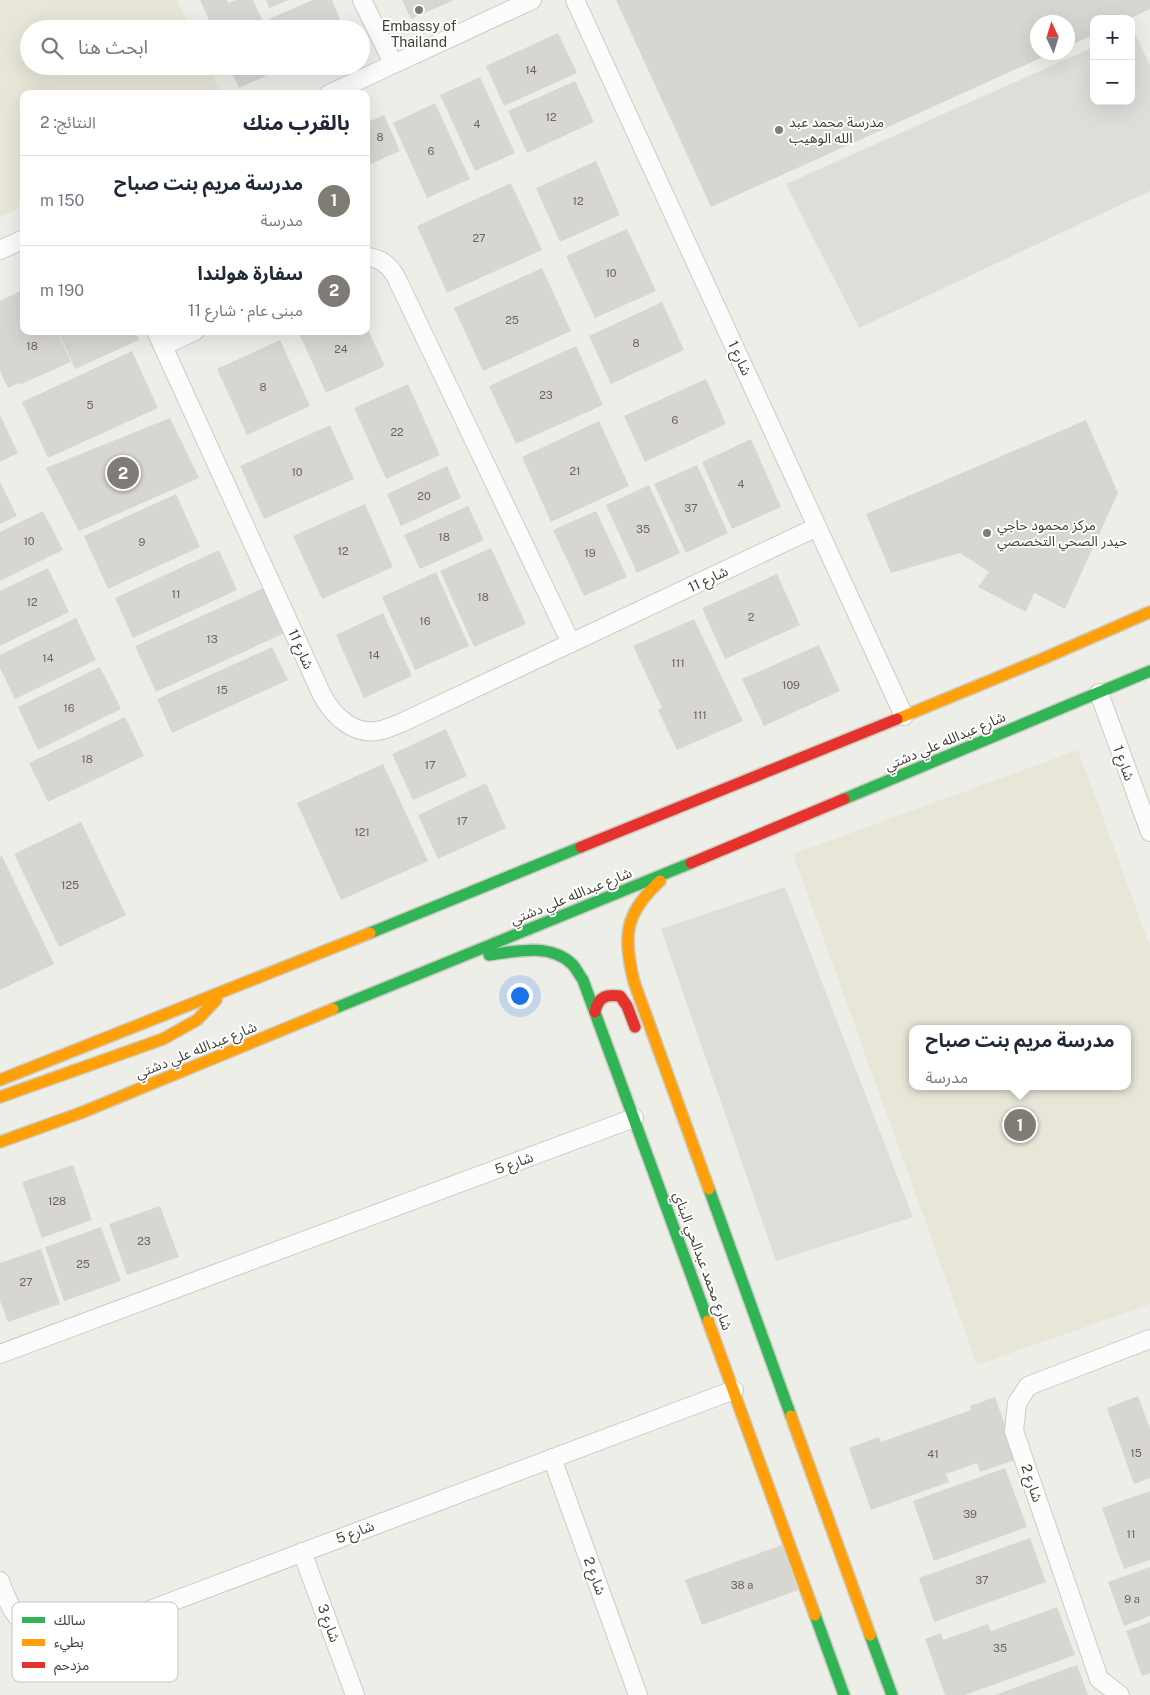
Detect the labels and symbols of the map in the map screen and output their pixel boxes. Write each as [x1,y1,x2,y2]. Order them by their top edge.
marker: Embassy of Thailand [413,4,425,16]
north arrow [1030,15,1075,60]
place label: Embassy of Thailand [382,18,457,50]
house number: 14 [525,64,537,76]
house number: 12 [545,111,557,123]
place label: مدرسة محمد عبد الله الوهيب [789,114,884,147]
house number: 4 [474,118,481,130]
marker: مدرسة محمد عبد الله الوهيب [773,124,785,136]
house number: 8 [376,131,384,143]
house number: 6 [428,145,435,157]
house number: 12 [572,195,584,207]
house number: 27 [472,232,486,244]
house number: 10 [605,267,617,279]
house number: 25 [505,314,519,326]
house number: 8 [632,337,640,349]
street label: شارع 1 [722,338,755,379]
house number: 18 [26,340,38,352]
house number: 24 [334,343,348,355]
house number: 8 [259,381,267,393]
house number: 23 [539,389,553,401]
house number: 5 [86,399,94,411]
house number: 6 [672,414,679,426]
house number: 22 [390,426,404,438]
pin: 2 [107,454,139,492]
house number: 21 [569,465,581,477]
house number: 10 [291,466,303,478]
house number: 4 [738,478,745,490]
house number: 20 [417,490,431,502]
house number: 37 [684,502,698,514]
place label: مركز محمود حاجي حيدر الصحي التخصصي [997,517,1127,552]
house number: 35 [636,523,650,535]
marker: مركز محمود حاجي حيدر الصحي التخصصي [981,527,993,539]
house number: 18 [438,531,450,543]
house number: 10 [23,535,35,547]
house number: 9 [139,536,146,548]
house number: 12 [337,545,349,557]
house number: 19 [584,547,596,559]
street label: شارع 11 [686,563,732,598]
house number: 11 [172,588,180,600]
house number: 18 [477,591,489,603]
house number: 12 [26,596,38,608]
house number: 2 [748,611,755,623]
house number: 16 [419,615,431,627]
street label: شارع 11 [282,627,317,673]
house number: 13 [206,633,218,645]
house number: 14 [368,649,380,661]
house number: 14 [42,652,54,664]
house number: 111 [671,657,685,669]
house number: 109 [782,679,800,691]
house number: 15 [216,684,228,696]
house number: 16 [63,702,75,714]
street label: شارع عبدالله علي دشتي [882,708,1009,777]
house number: 111 [693,709,707,721]
street label: شارع 1 [1107,743,1138,784]
house number: 18 [81,753,93,765]
house number: 17 [424,759,436,771]
house number: 17 [456,815,468,827]
house number: 121 [354,826,370,838]
street label: شارع عبدالله علي دشتي [508,864,635,931]
house number: 125 [61,879,79,891]
your location [507,983,533,1009]
street label: شارع عبدالله علي دشتي [133,1018,260,1085]
pin: 1 [1004,1106,1036,1144]
street label: شارع 5 [493,1149,536,1180]
street label: شارع محمد عبدالحي البناي [667,1190,736,1334]
house number: 128 [48,1195,66,1207]
house number: 23 [137,1235,151,1247]
house number: 25 [76,1258,90,1270]
house number: 27 [19,1276,33,1288]
house number: 15 [1130,1447,1142,1459]
house number: 41 [927,1448,939,1460]
street label: شارع 2 [1015,1462,1046,1505]
house number: 39 [963,1508,977,1520]
street label: شارع 5 [334,1517,377,1549]
house number: 11 [1127,1528,1135,1540]
street label: شارع 2 [578,1555,609,1598]
house number: 37 [975,1574,989,1586]
house number: 38 a [731,1579,753,1591]
house number: 9 a [1124,1593,1140,1605]
legend [12,1602,178,1682]
street label: شارع 3 [312,1602,343,1645]
text: سالك [54,1612,86,1628]
text: بطيء [54,1634,84,1653]
house number: 35 [993,1642,1007,1654]
text: مزدحم [54,1657,89,1676]

